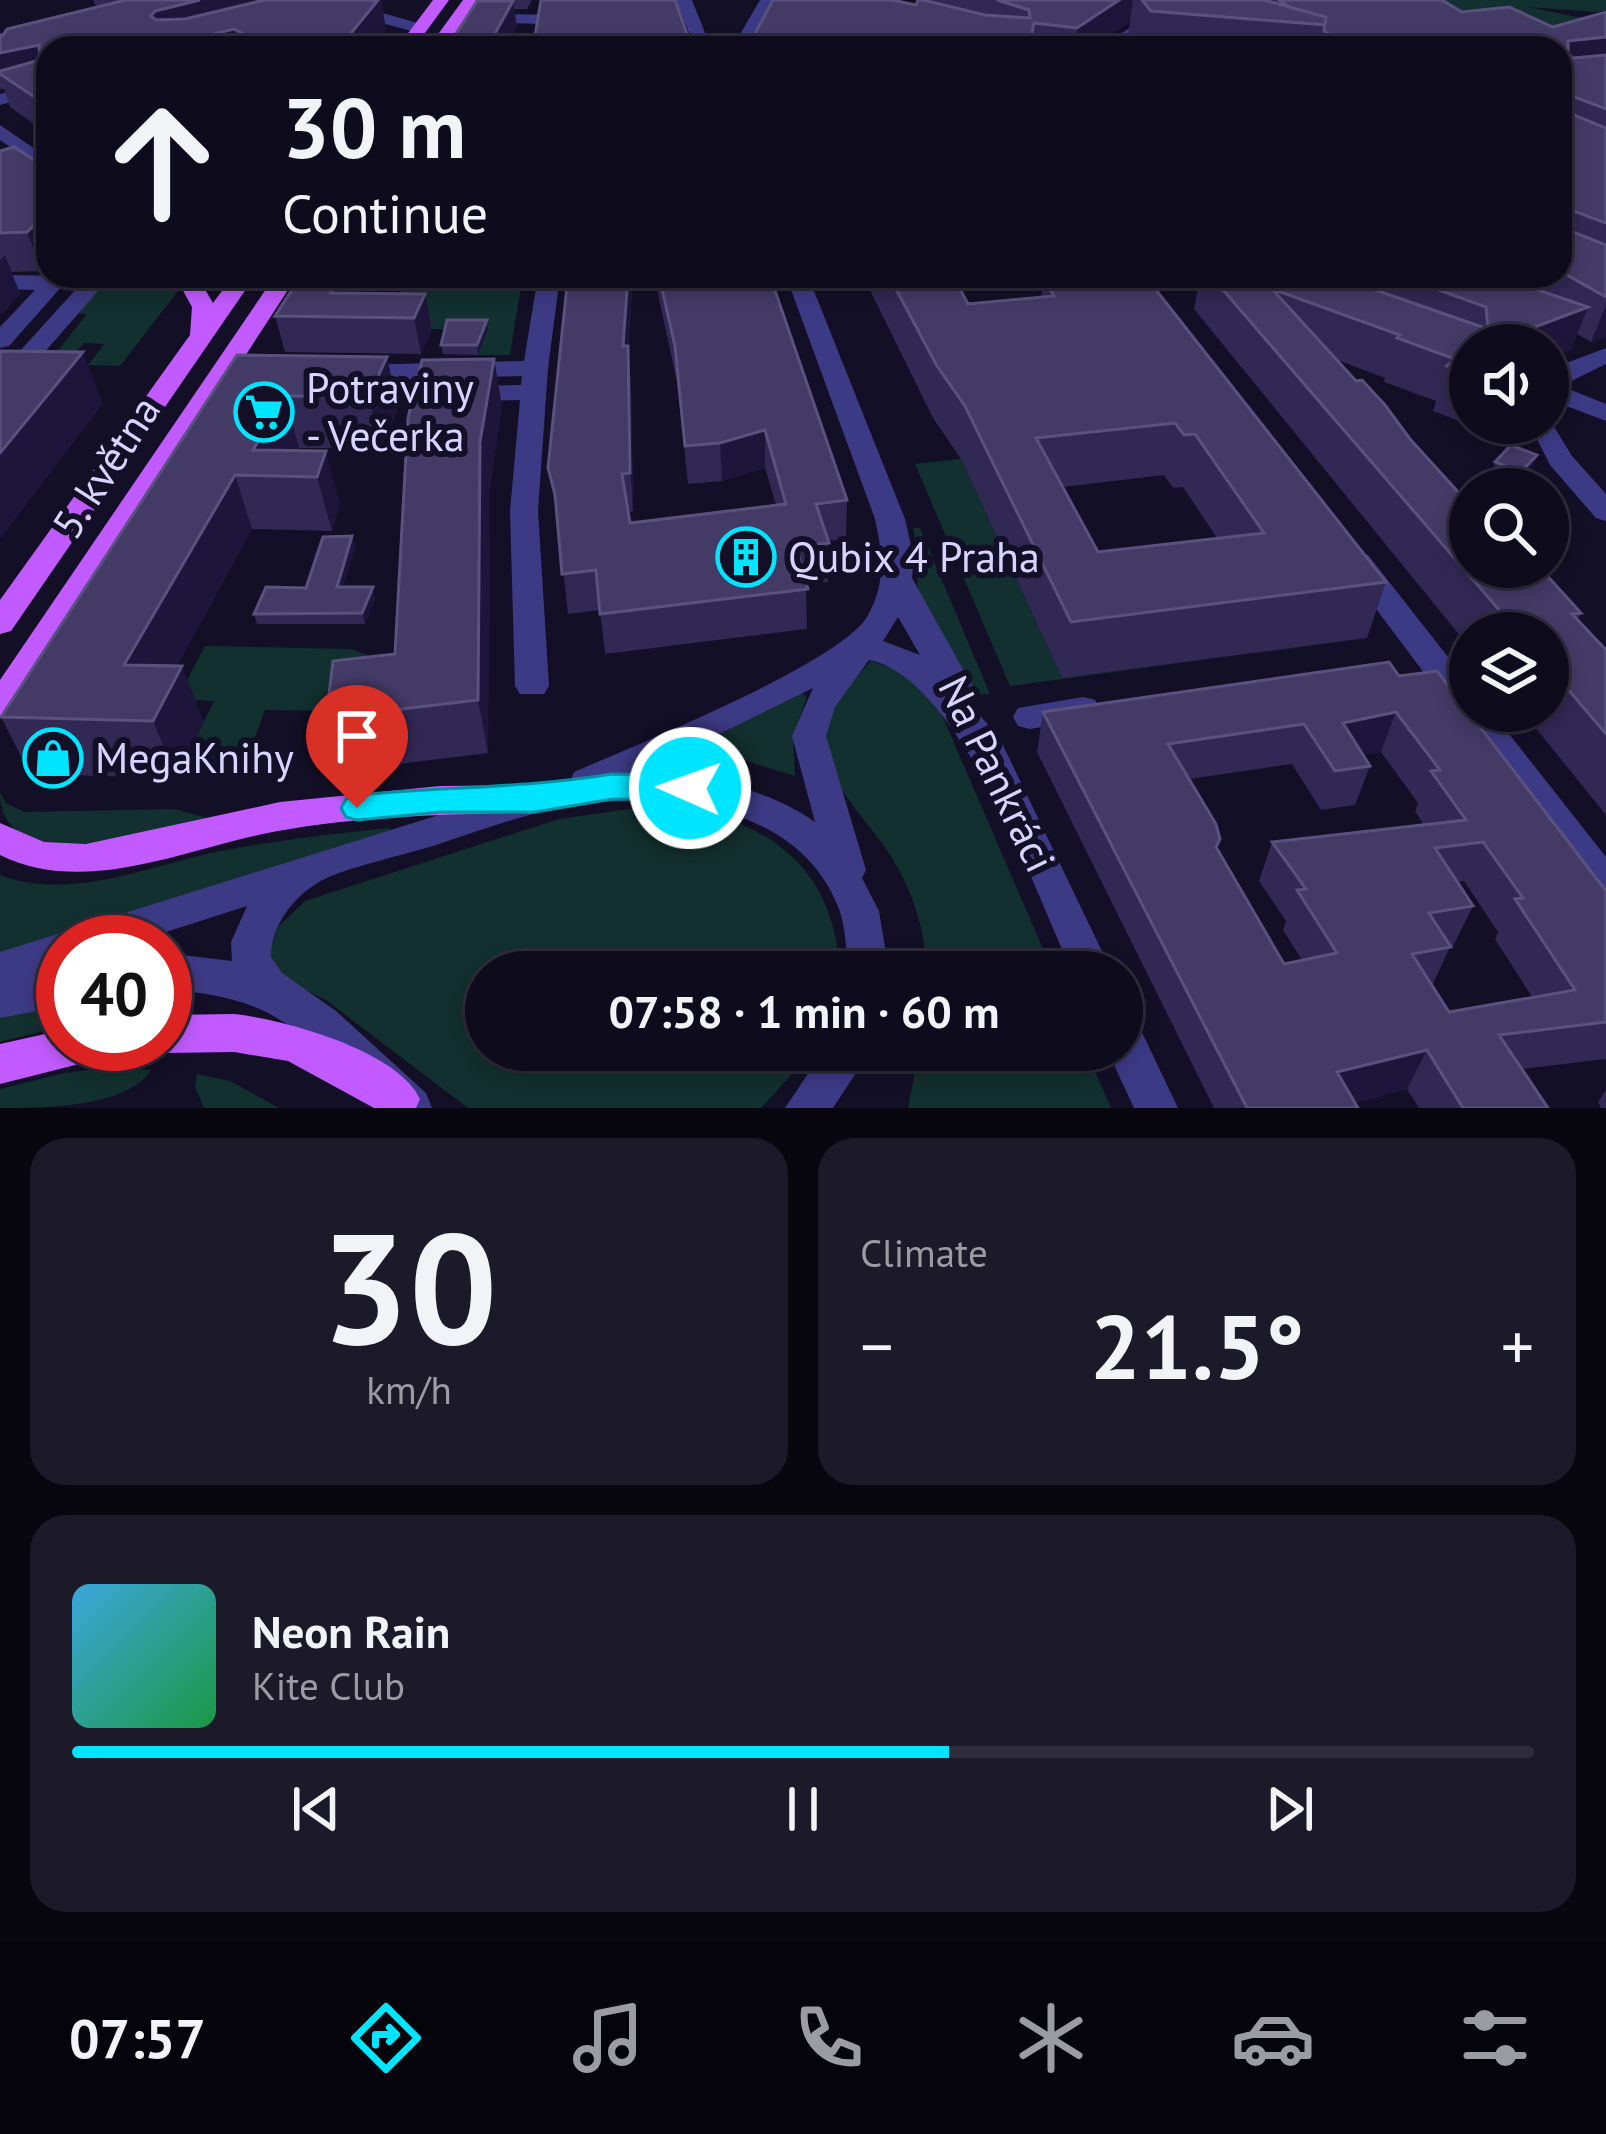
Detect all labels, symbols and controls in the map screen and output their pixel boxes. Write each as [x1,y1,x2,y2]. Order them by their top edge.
text: 30 m [282,72,466,181]
icon: ahead [84,84,240,240]
text: Continue [282,178,488,248]
map controls [1449,324,1569,732]
button: sound [1449,324,1569,444]
place label: Potraviny - Večerka [306,360,474,463]
supermarket icon: Potraviny - Večerka [233,381,295,443]
street label: 5. května [39,385,172,548]
button: search [1449,468,1569,588]
building icon: Qubix 4 Praha [715,526,777,588]
place label: Qubix 4 Praha [788,529,1040,584]
button: layers [1449,612,1569,732]
street label: Na Pankráci [926,667,1069,881]
pin [306,685,408,808]
icon: arrive [324,703,390,769]
position arrow [627,725,753,851]
shop icon: MegaKnihy [22,727,84,789]
place label: MegaKnihy [95,730,294,785]
speed limit sign: 40 [36,915,192,1071]
text: 07:58 · 1 min · 60 m [609,982,999,1040]
text: 30 [321,1185,497,1387]
text: Climate [860,1227,988,1278]
text: 21.5° [1090,1287,1304,1404]
text: − [860,1303,893,1388]
text: + [1501,1303,1534,1388]
text: km/h [366,1364,452,1415]
text: Neon Rain [252,1602,450,1660]
text: Kite Club [252,1660,405,1711]
icon: previous [283,1776,349,1842]
icon: pause [770,1776,836,1842]
icon: next [1257,1776,1323,1842]
icon: directions [344,1996,428,2080]
icon: music [566,1996,650,2080]
icon: phone [787,1996,871,2080]
icon: climate [1009,1996,1093,2080]
icon: car [1231,1996,1315,2080]
icon: filters [1453,1996,1537,2080]
text: 07:57 [69,2003,206,2073]

